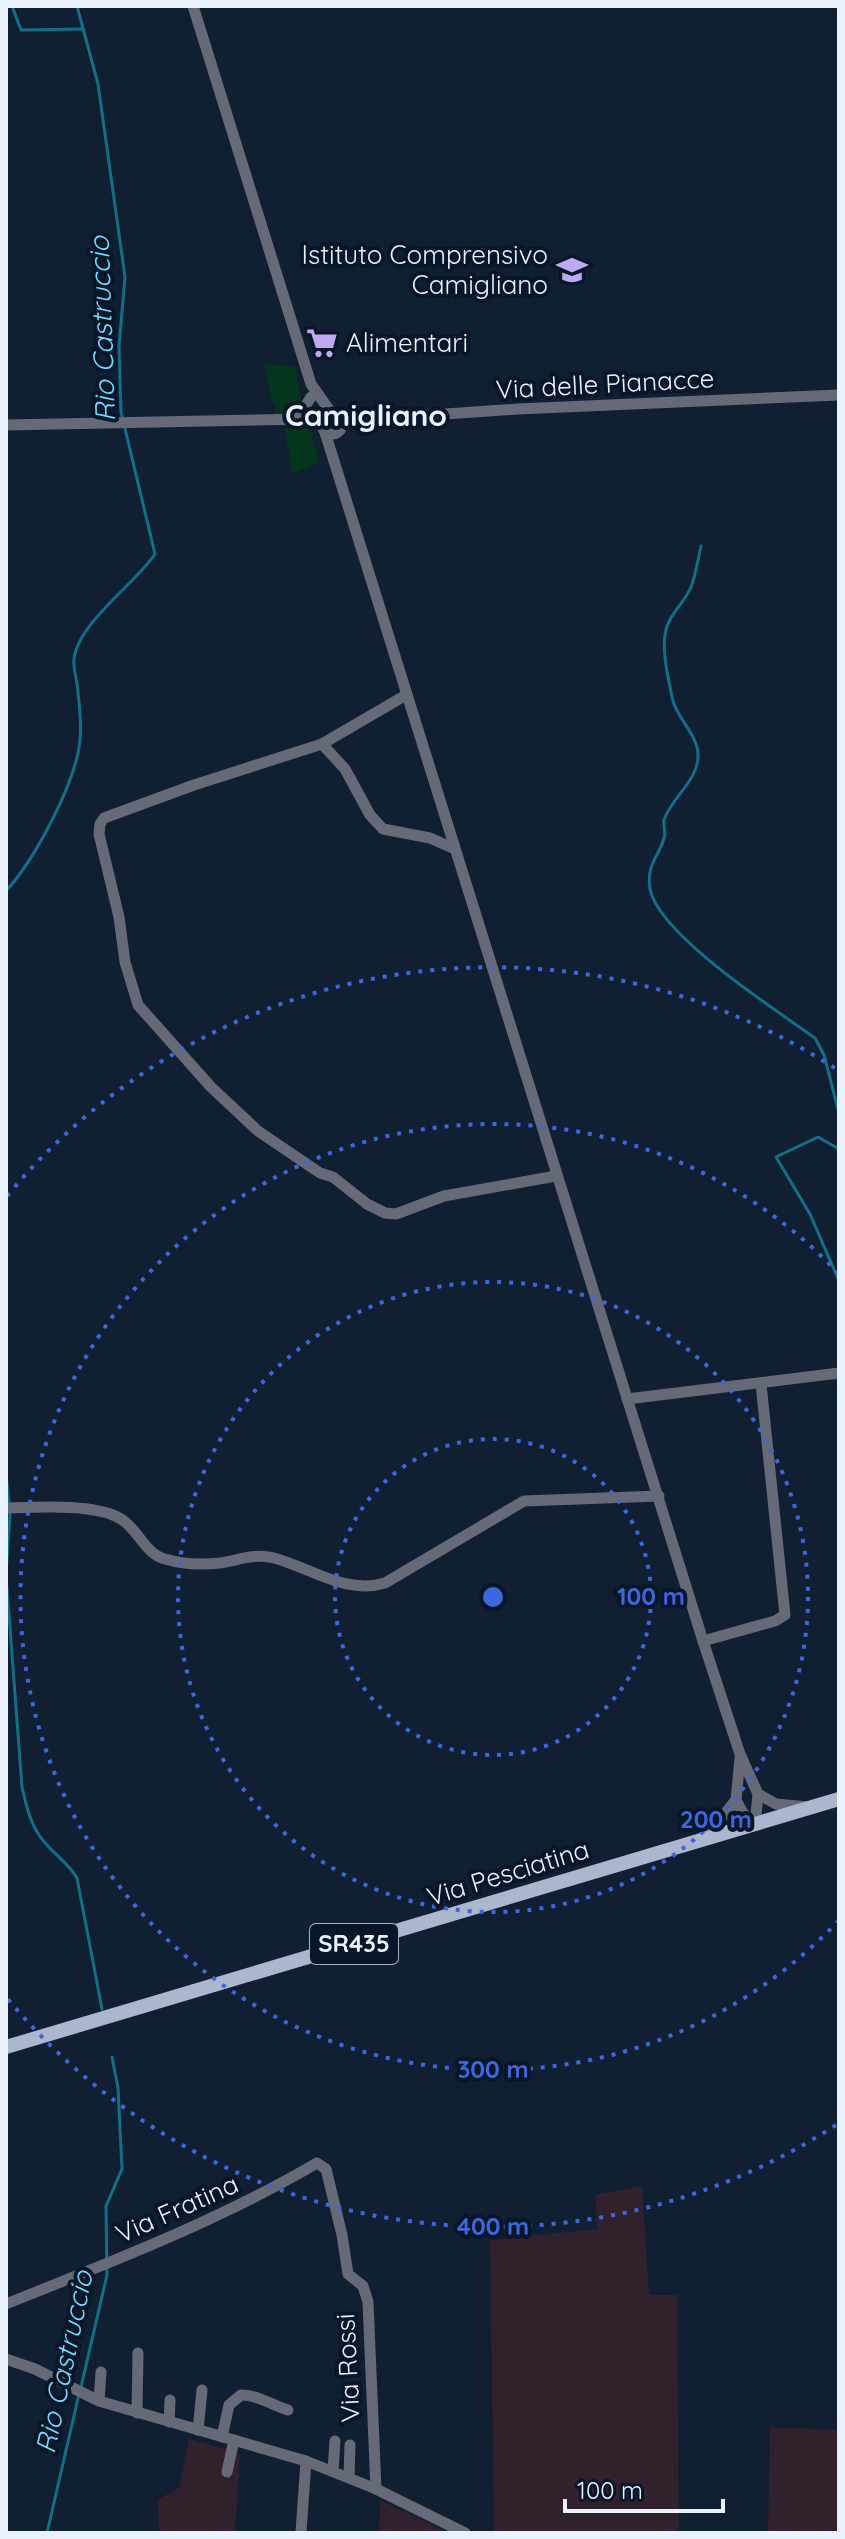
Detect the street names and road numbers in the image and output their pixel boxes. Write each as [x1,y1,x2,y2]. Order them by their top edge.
street label: Via delle Pianacce [495,361,715,406]
street label: Via Pesciatina [423,1832,593,1913]
road number: SR435 [310,1924,398,1964]
street label: Via Fratina [110,2167,243,2250]
street label: Via Rossi [328,2313,367,2423]

